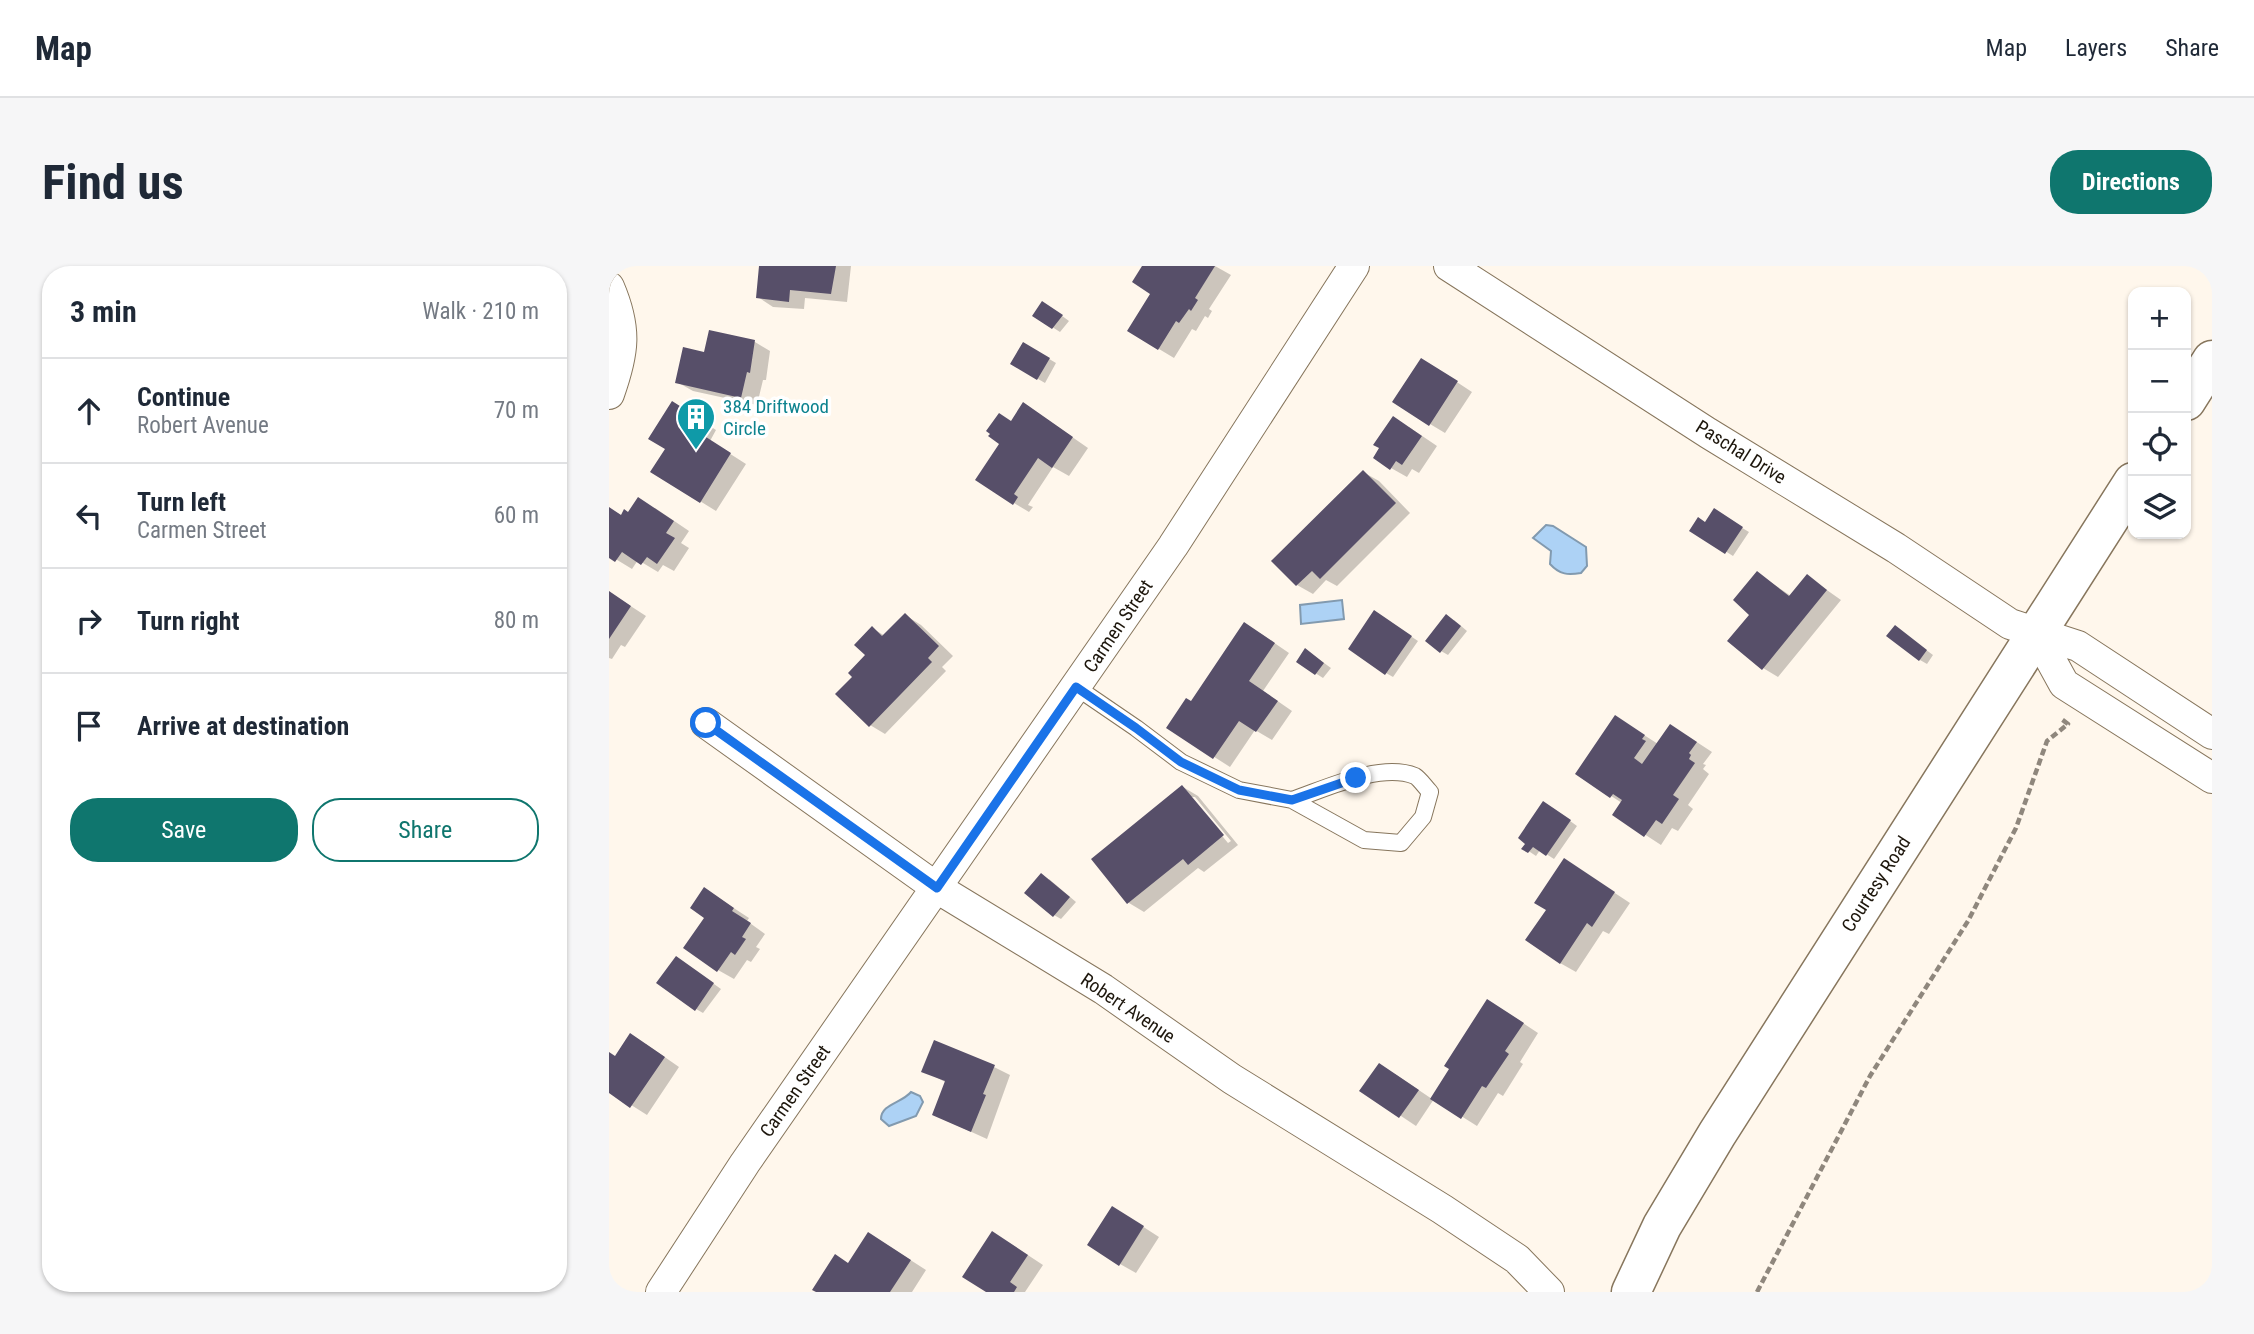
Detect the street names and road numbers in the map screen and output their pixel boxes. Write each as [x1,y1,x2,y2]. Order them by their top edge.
street label: Paschal Drive [1692,415,1790,489]
street label: Carmen Street [1079,575,1157,677]
street label: Courtesy Road [1837,832,1915,936]
street label: Robert Avenue [1076,968,1180,1048]
street label: Carmen Street [755,1041,835,1141]

